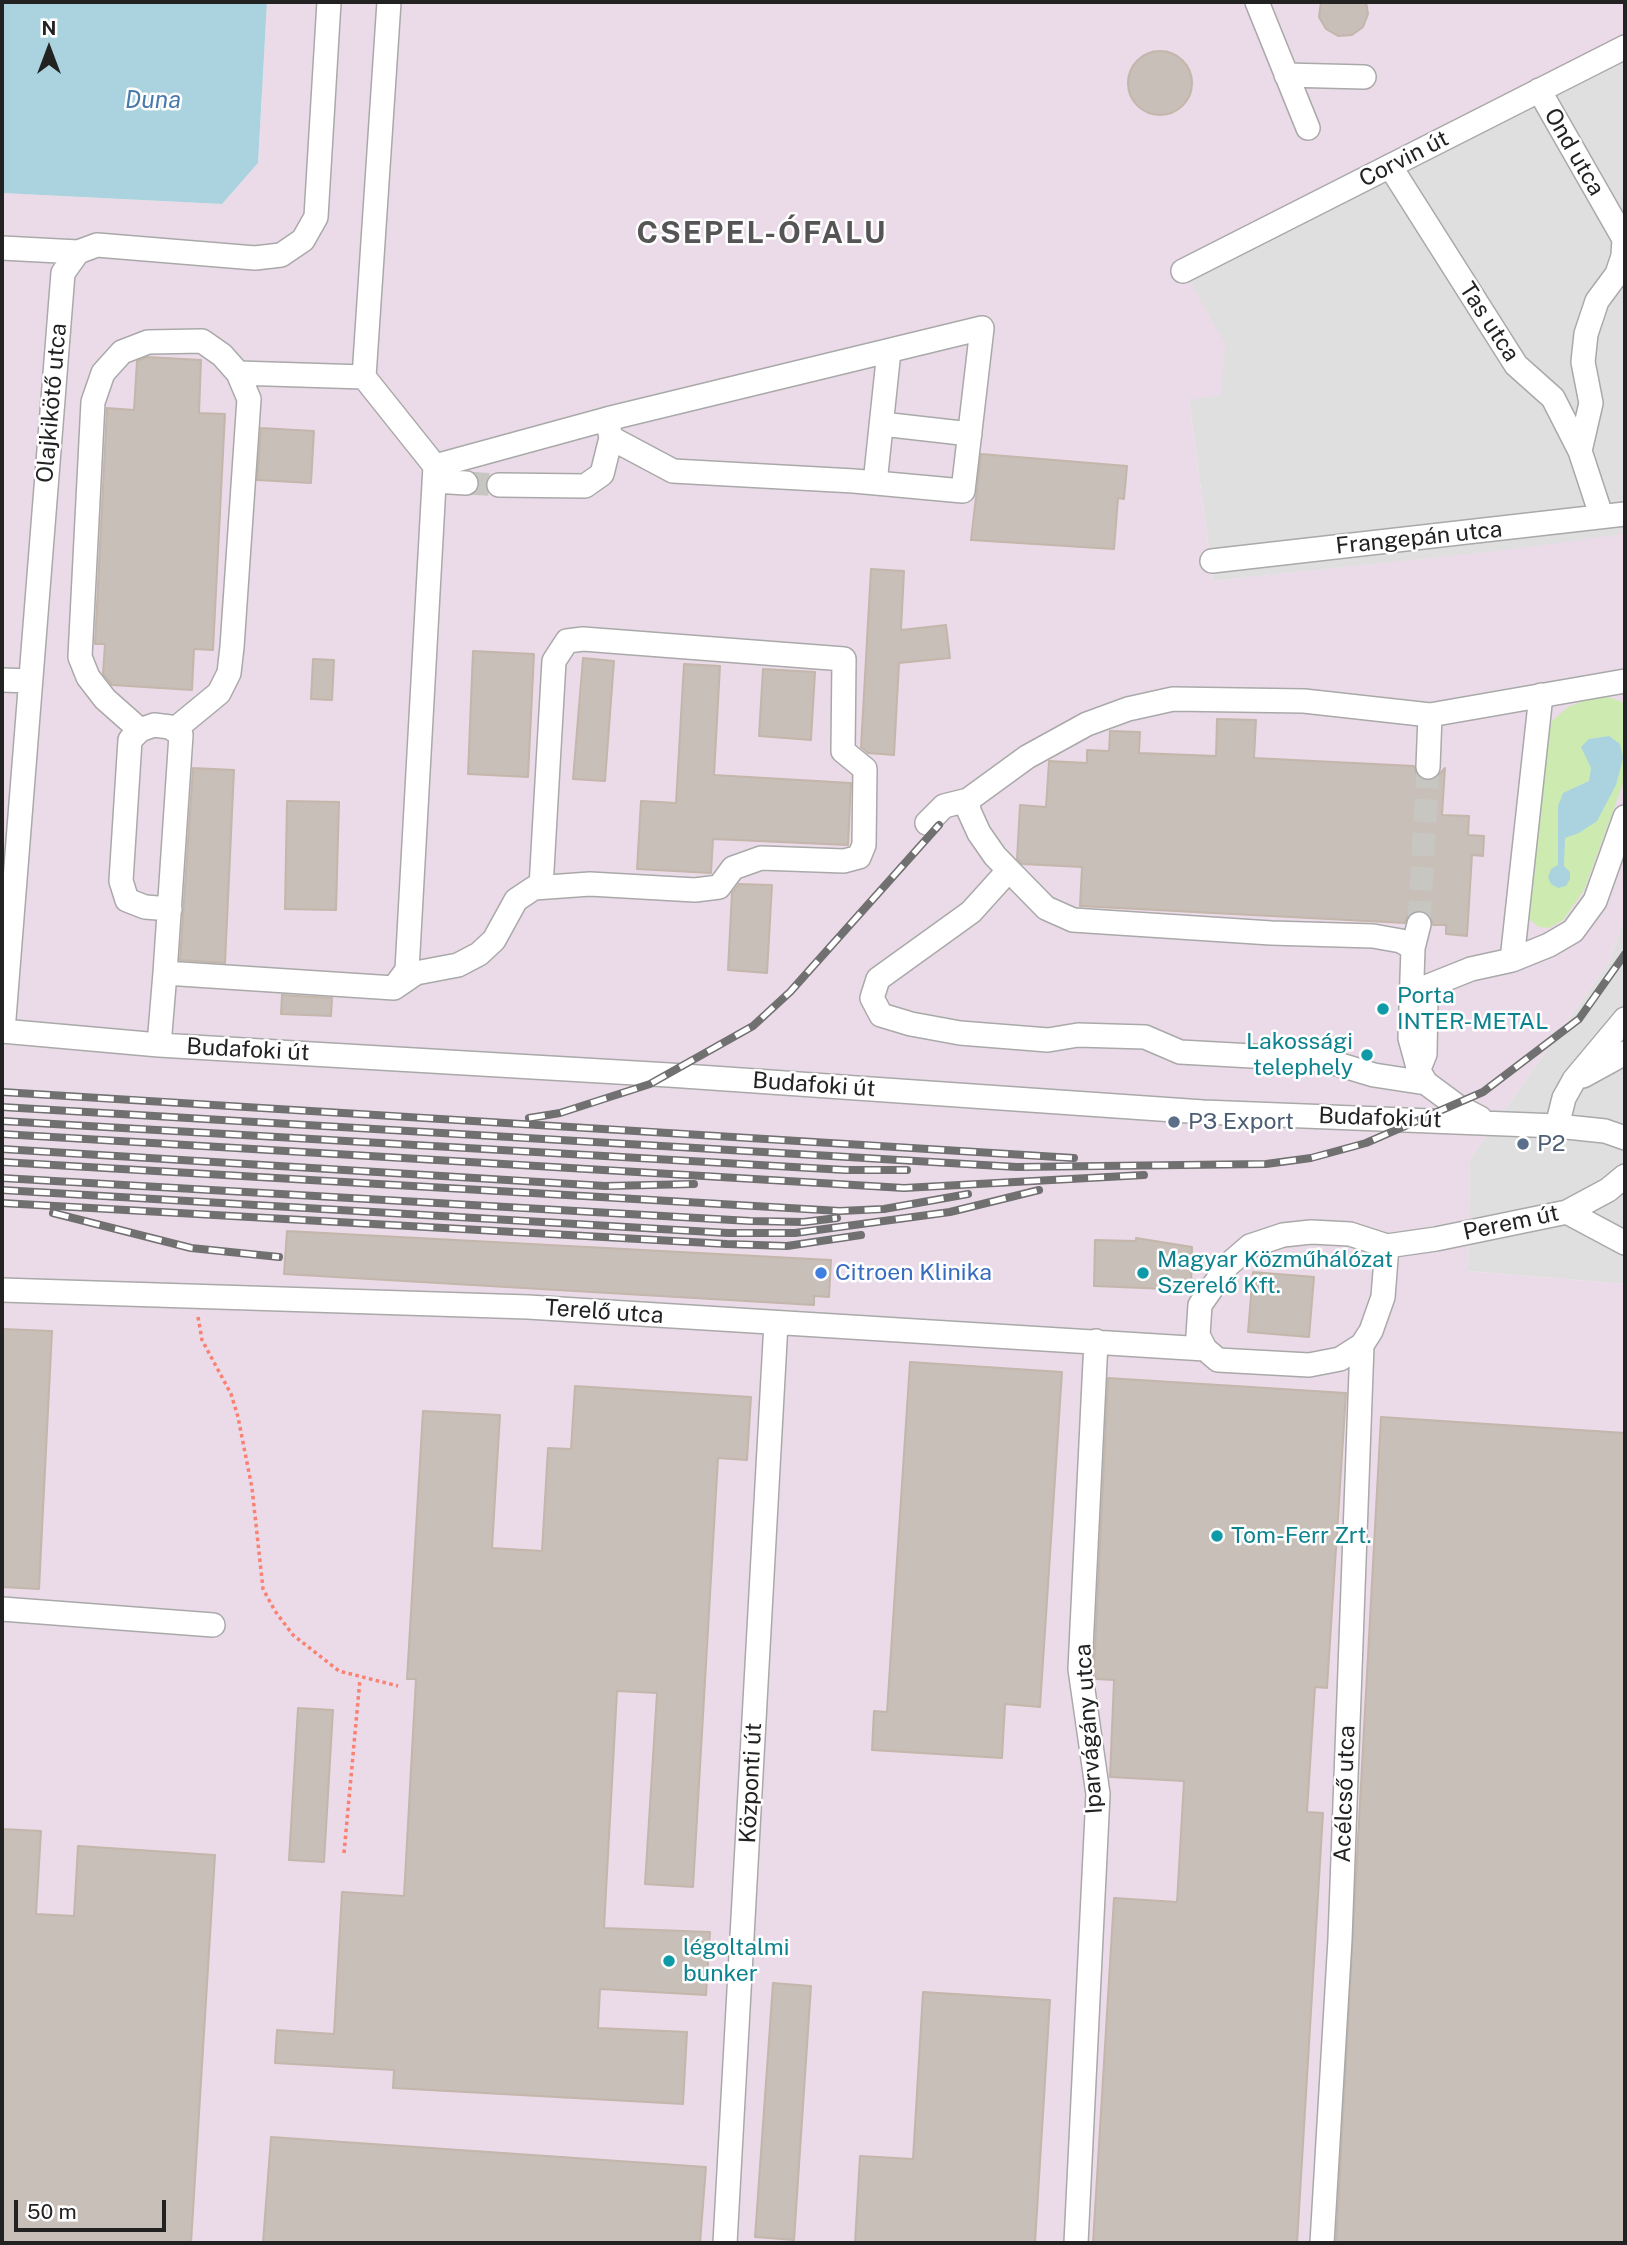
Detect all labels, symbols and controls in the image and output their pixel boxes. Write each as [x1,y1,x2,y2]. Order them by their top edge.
north arrow [14,14,84,84]
text: N [42,17,56,39]
water label: Duna [125,87,181,115]
street label: Ond utca [1538,103,1610,201]
street label: Corvin út [1355,125,1453,193]
district label: CSEPEL-ÓFALU [638,216,886,252]
street label: Tas utca [1453,277,1525,367]
street label: Olajkikötő utca [31,322,73,484]
street label: Frangepán utca [1334,516,1504,560]
place label: Porta INTER-METAL [1397,982,1548,1036]
marker: Porta INTER-METAL [1375,1001,1391,1017]
place label: Lakossági telephely [1246,1028,1353,1082]
street label: Budafoki út [186,1033,310,1067]
marker: Lakossági telephely [1359,1047,1375,1063]
street label: Budafoki út [752,1067,876,1103]
street label: Budafoki út [1318,1102,1442,1134]
place label: P3 Export [1188,1108,1294,1136]
marker: P3 Export [1166,1114,1182,1130]
place label: P2 [1537,1130,1565,1158]
marker: P2 [1515,1136,1531,1152]
street label: Perem út [1461,1199,1561,1247]
place label: Magyar Közműhálózat Szerelő Kft. [1157,1246,1393,1300]
place label: Citroen Klinika [835,1259,992,1287]
marker: Citroen Klinika [813,1265,829,1281]
marker: Magyar Közműhálózat Szerelő Kft. [1135,1265,1151,1281]
street label: Terelő utca [544,1294,664,1330]
place label: Tom-Ferr Zrt. [1231,1522,1372,1550]
marker: Tom-Ferr Zrt. [1209,1528,1225,1544]
street label: Iparvágány utca [1069,1643,1109,1815]
street label: Központi út [734,1722,768,1844]
street label: Acélcső utca [1329,1725,1361,1863]
place label: légoltalmi bunker [683,1934,789,1988]
marker: légoltalmi bunker [661,1953,677,1969]
scale bar [18,2186,170,2230]
text: 50 m [27,2199,77,2224]

